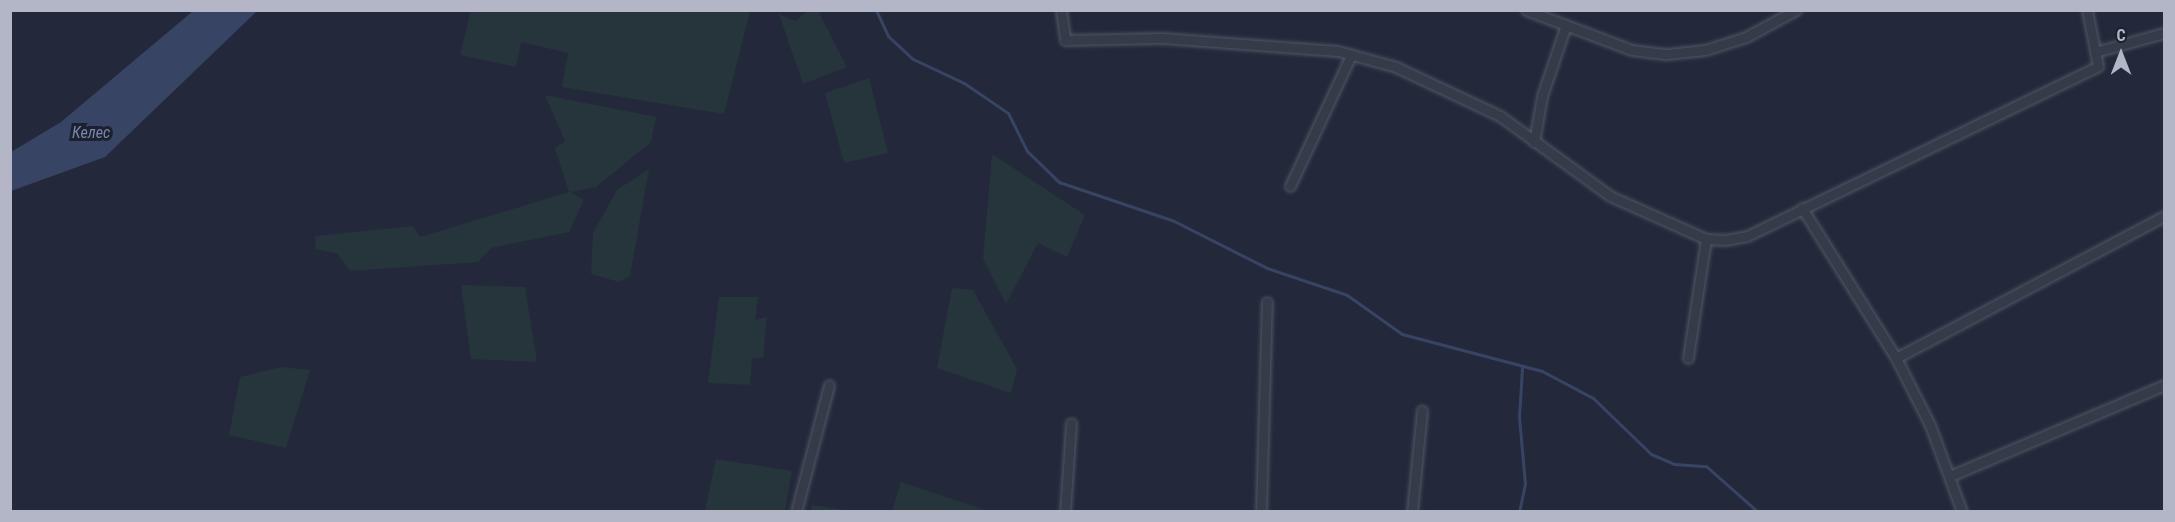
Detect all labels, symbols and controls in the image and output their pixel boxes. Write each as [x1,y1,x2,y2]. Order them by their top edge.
north arrow [2091,24,2151,84]
text: С [2116,26,2126,45]
water label: Келес [72,123,110,143]

